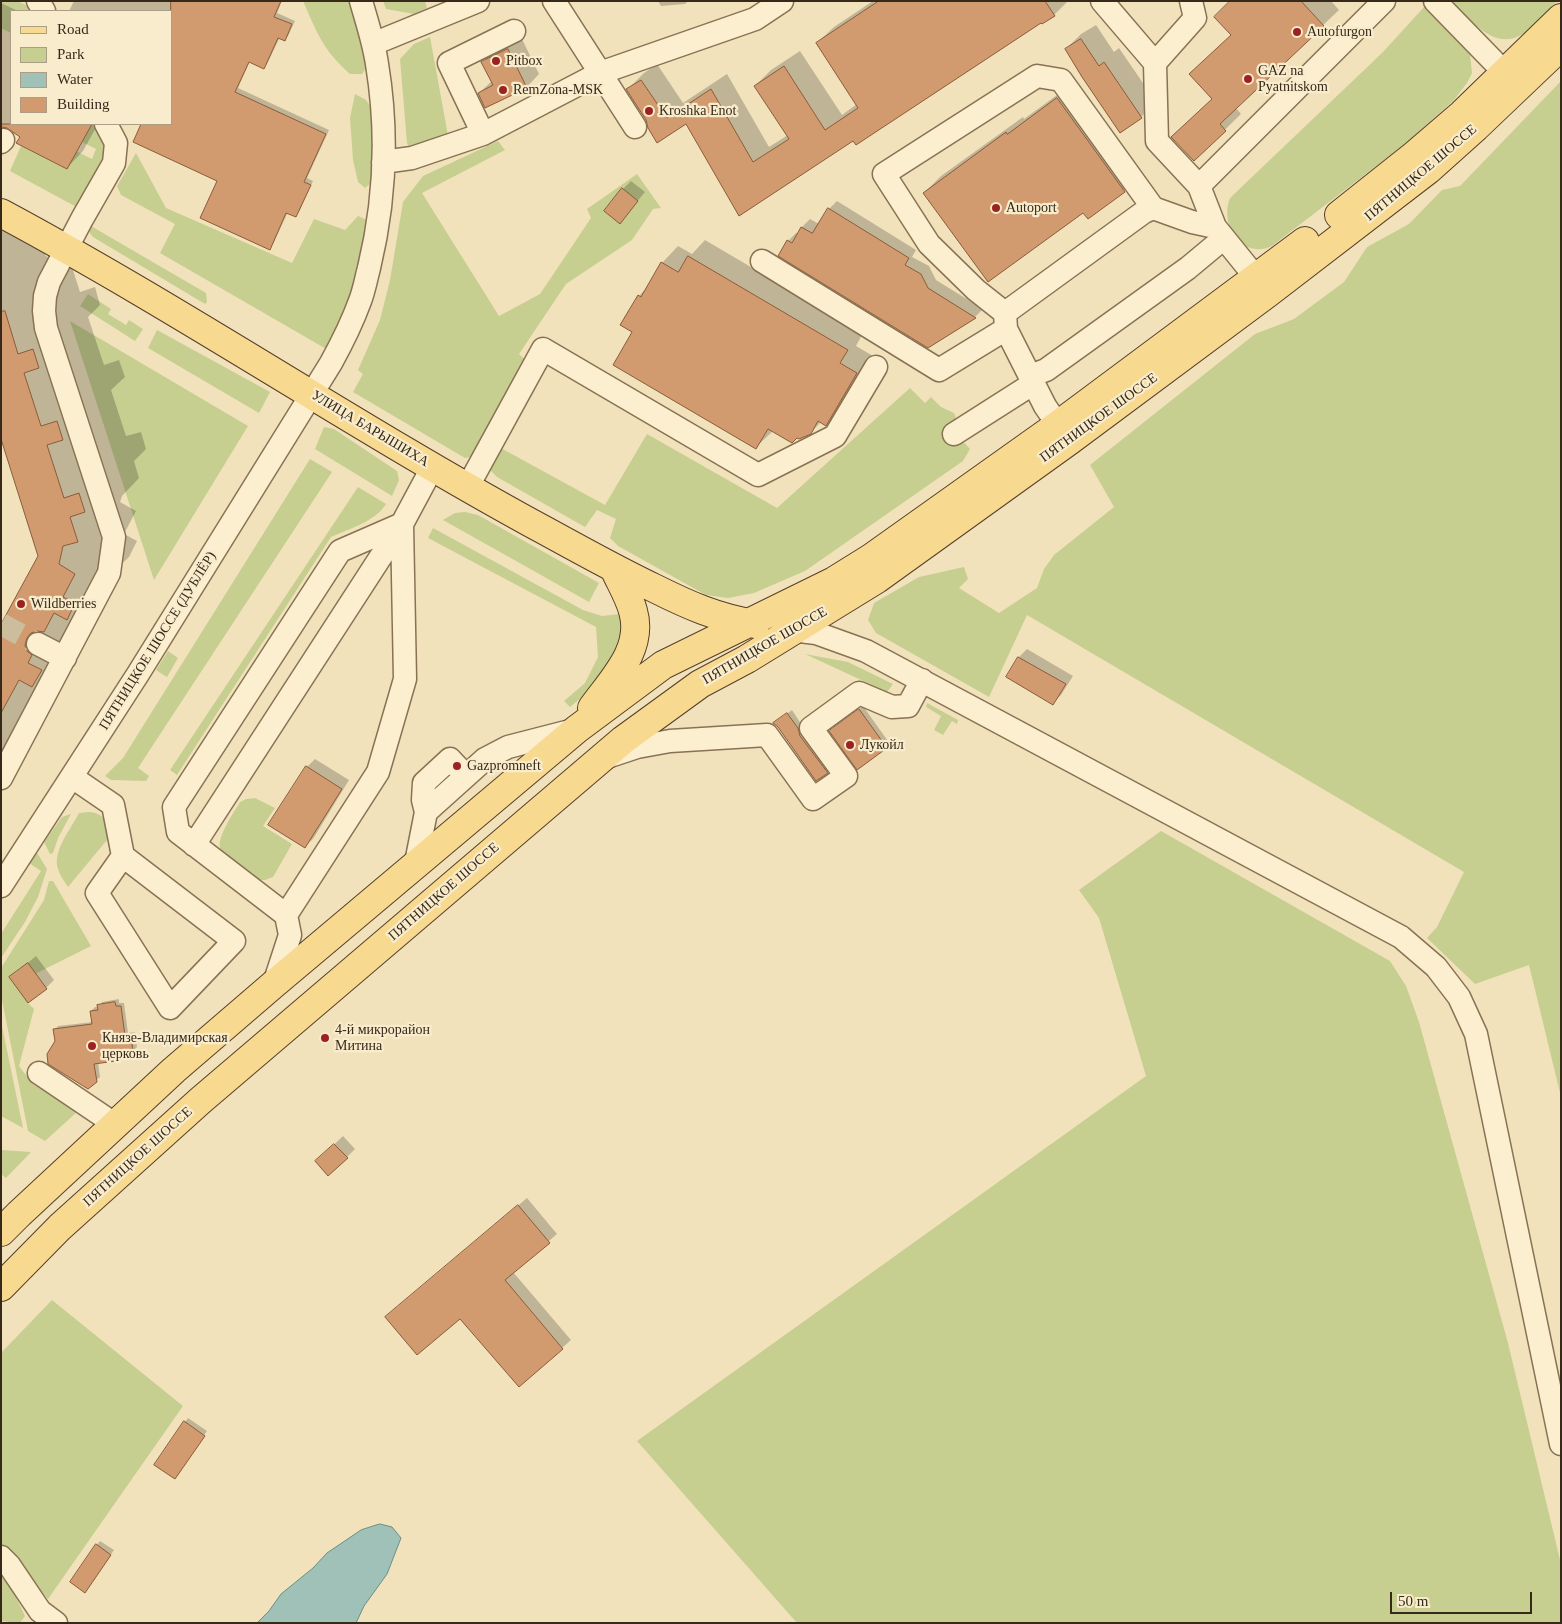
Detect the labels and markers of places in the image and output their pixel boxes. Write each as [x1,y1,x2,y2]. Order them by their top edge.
place label: Autofurgon [1307,24,1372,40]
marker: Autofurgon [1291,26,1303,38]
place label: Pitbox [506,53,543,69]
marker: Pitbox [490,55,502,67]
place label: GAZ na Pyatnitskom [1258,63,1328,95]
marker: GAZ na Pyatnitskom [1242,73,1254,85]
place label: RemZona-MSK [513,82,603,98]
marker: RemZona-MSK [497,84,509,96]
place label: Kroshka Enot [659,103,736,119]
marker: Kroshka Enot [643,105,655,117]
place label: Autoport [1006,200,1057,216]
marker: Autoport [990,202,1002,214]
place label: Wildberries [31,596,97,612]
marker: Wildberries [15,598,27,610]
place label: Лукойл [860,737,904,753]
marker: Лукойл [844,739,856,751]
place label: Gazpromneft [467,758,541,774]
marker: Gazpromneft [451,760,463,772]
place label: 4-й микрорайон Митина [335,1022,430,1054]
place label: Князе-Владимирская церковь [102,1030,228,1062]
marker: 4-й микрорайон Митина [319,1032,331,1044]
marker: Князе-Владимирская церковь [86,1040,98,1052]

